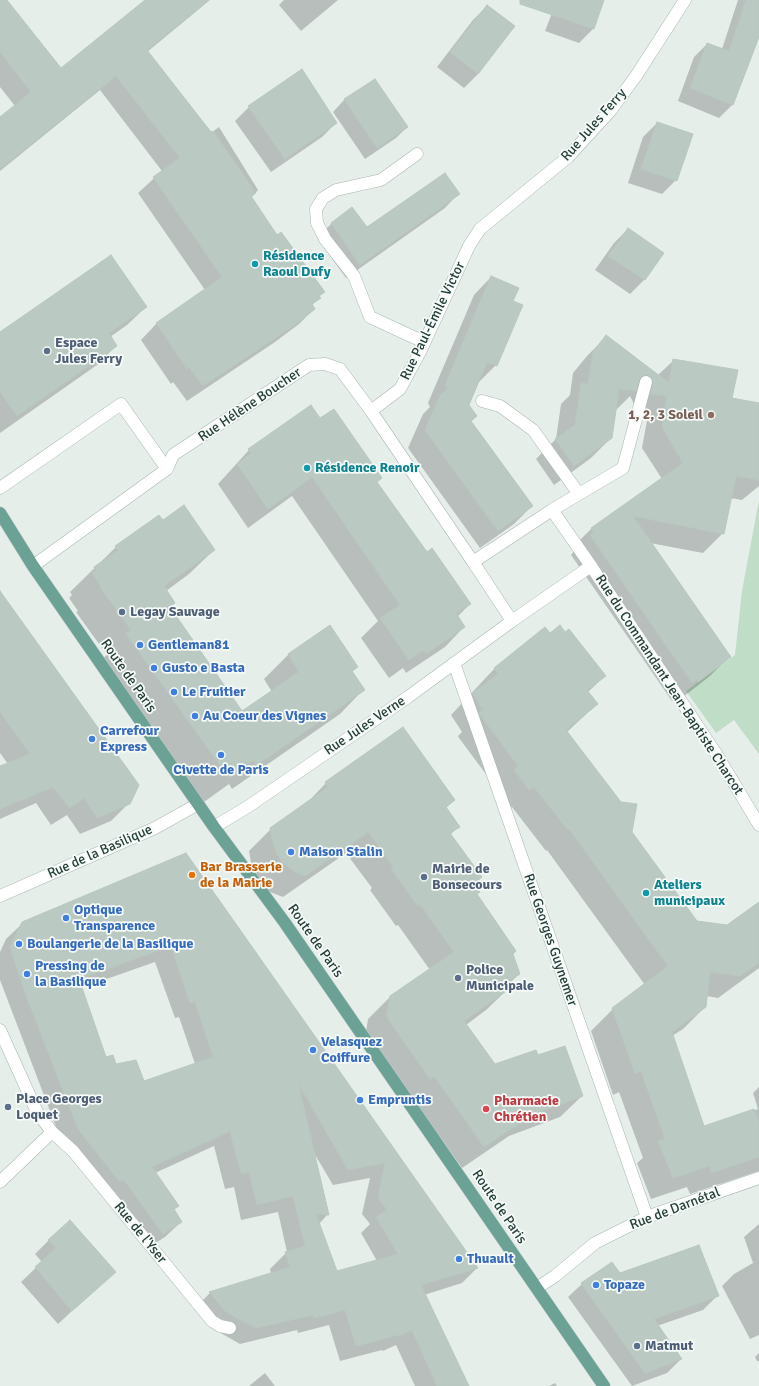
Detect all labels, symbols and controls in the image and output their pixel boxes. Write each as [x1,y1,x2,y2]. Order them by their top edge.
street label: Rue Jules Ferry [558,85,630,165]
place label: Résidence Raoul Dufy [263,248,331,280]
marker: Résidence Raoul Dufy [250,259,260,269]
street label: Rue Paul-Émile Victor [397,259,469,383]
place label: Espace Jules Ferry [55,335,122,368]
marker: Espace Jules Ferry [42,346,52,356]
street label: Rue Hélène Boucher [195,364,305,446]
place label: 1, 2, 3 Soleil [628,407,703,423]
marker: 1, 2, 3 Soleil [706,410,716,420]
place label: Résidence Renoir [315,460,420,476]
marker: Résidence Renoir [302,463,312,473]
street label: Rue du Commandant Jean-Baptiste Charcot [591,572,747,798]
place label: Legay Sauvage [130,604,220,620]
marker: Legay Sauvage [117,607,127,617]
street label: Route de Paris [97,636,159,716]
place label: Gentleman81 [148,637,229,653]
marker: Gentleman81 [135,640,145,650]
place label: Gusto e Basta [162,660,245,676]
marker: Gusto e Basta [149,663,159,673]
place label: Le Fruitier [182,684,246,700]
marker: Le Fruitier [169,687,179,697]
street label: Rue Jules Verne [321,693,409,759]
place label: Au Coeur des Vignes [203,708,326,724]
marker: Au Coeur des Vignes [190,711,200,721]
place label: Carrefour Express [100,723,159,756]
marker: Carrefour Express [87,734,97,744]
marker: Civette de Paris [216,750,226,760]
place label: Civette de Paris [173,762,269,778]
street label: Rue de la Basilique [45,821,155,883]
place label: Maison Stalin [299,844,383,860]
marker: Maison Stalin [286,847,296,857]
place label: Bar Brasserie de la Mairie [200,859,282,892]
place label: Mairie de Bonsecours [432,861,502,894]
marker: Bar Brasserie de la Mairie [187,870,197,880]
marker: Mairie de Bonsecours [419,872,429,882]
street label: Rue Georges Guynemer [519,872,581,1008]
place label: Ateliers municipaux [654,877,725,910]
marker: Ateliers municipaux [641,888,651,898]
street label: Route de Paris [284,901,346,981]
place label: Optique Transparence [74,902,155,934]
marker: Optique Transparence [61,913,71,923]
place label: Boulangerie de la Basilique [27,936,193,952]
marker: Boulangerie de la Basilique [14,939,24,949]
place label: Pressing de la Basilique [35,958,106,990]
place label: Police Municipale [466,962,534,994]
marker: Pressing de la Basilique [22,969,32,979]
marker: Police Municipale [453,973,463,983]
place label: Velasquez Coiffure [321,1034,382,1066]
marker: Velasquez Coiffure [308,1045,318,1055]
place label: Place Georges Loquet [16,1091,102,1124]
place label: Empruntis [368,1092,431,1108]
place label: Pharmacie Chrétien [494,1093,559,1126]
marker: Empruntis [355,1095,365,1105]
marker: Place Georges Loquet [3,1102,13,1112]
marker: Pharmacie Chrétien [481,1104,491,1114]
street label: Route de Paris [468,1167,530,1247]
street label: Rue de Darnétal [628,1184,722,1234]
street label: Rue de l'Yser [110,1199,170,1267]
place label: Thuault [467,1251,514,1267]
marker: Thuault [454,1254,464,1264]
place label: Topaze [604,1277,645,1293]
marker: Topaze [591,1280,601,1290]
place label: Matmut [645,1338,693,1354]
marker: Matmut [632,1341,642,1351]

